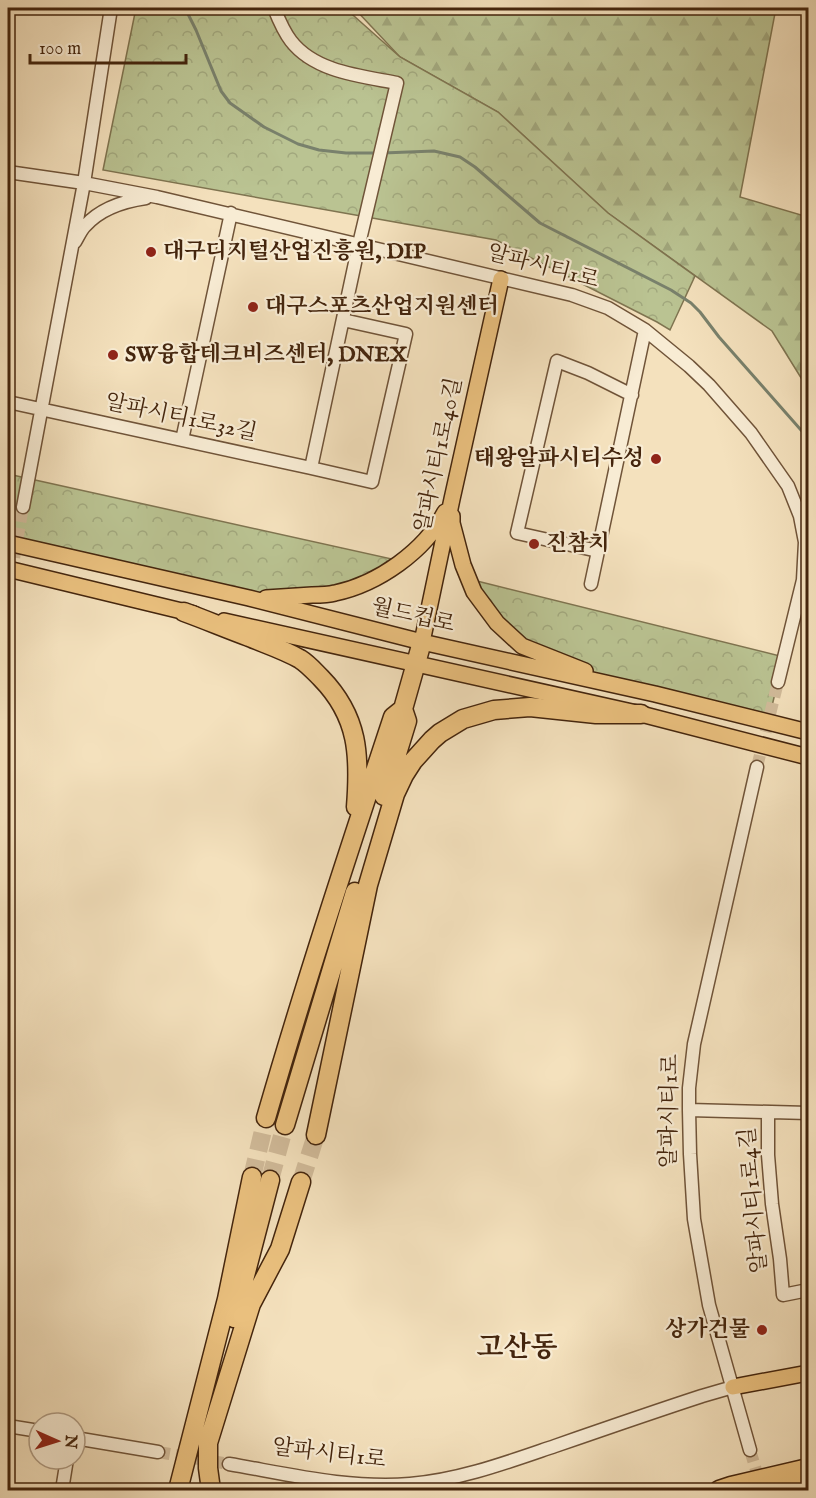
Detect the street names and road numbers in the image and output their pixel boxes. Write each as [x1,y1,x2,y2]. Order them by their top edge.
street label: 알파시티1로 [484,239,602,295]
street label: 알파시티1로40길 [409,375,469,535]
street label: 알파시티1로32길 [103,388,259,448]
street label: 월드컵로 [368,593,458,639]
street label: 알파시티1로 [655,1054,685,1168]
street label: 알파시티1로4길 [734,1126,774,1274]
street label: 알파시티1로 [270,1433,388,1475]

